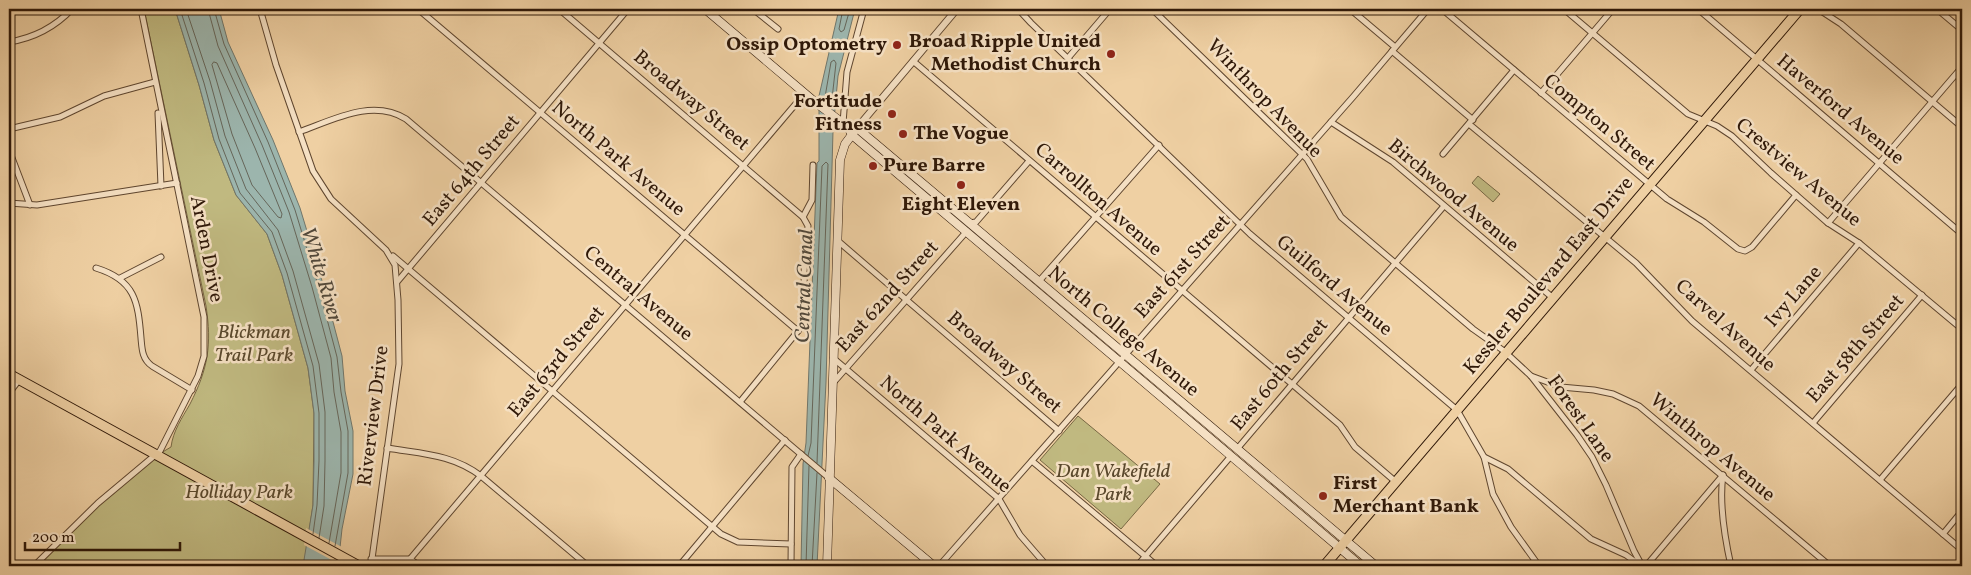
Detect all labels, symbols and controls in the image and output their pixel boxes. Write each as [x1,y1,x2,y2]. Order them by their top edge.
place label: Broad Ripple United Methodist Church [909,28,1101,79]
place label: Ossip Optometry [726,31,887,59]
street label: Winthrop Avenue [1200,33,1328,165]
marker: Ossip Optometry [891,39,903,51]
street label: Broadway Street [627,44,755,158]
marker: Broad Ripple United Methodist Church [1105,48,1117,60]
street label: Haverford Avenue [1770,48,1910,172]
street label: Compton Street [1537,68,1661,178]
place label: Fortitude Fitness [794,88,882,139]
street label: North Park Avenue [545,95,691,223]
marker: Fortitude Fitness [886,108,898,120]
street label: East 64th Street [417,109,527,233]
street label: Crestview Avenue [1729,112,1867,234]
place label: The Vogue [913,120,1009,148]
marker: The Vogue [897,128,909,140]
street label: Birchwood Avenue [1381,133,1525,259]
street label: Carrollton Avenue [1028,137,1168,263]
place label: Pure Barre [883,152,985,180]
marker: Pure Barre [867,160,879,172]
street label: Kessler Boulevard East Drive [1457,171,1641,381]
marker: Eight Eleven [955,179,967,191]
place label: Eight Eleven [902,191,1020,219]
street label: Arden Drive [182,193,230,305]
street label: East 61st Street [1129,209,1237,325]
water label: White River [293,224,349,326]
water label: Central Canal [789,228,821,344]
street label: Guilford Avenue [1270,229,1398,343]
street label: East 62nd Street [830,235,946,359]
street label: Central Avenue [577,240,699,348]
street label: North College Avenue [1041,260,1205,404]
street label: Ivy Lane [1759,260,1829,334]
street label: Carvel Avenue [1669,273,1781,379]
street label: East 58th Street [1801,288,1911,410]
street label: East 63rd Street [502,300,612,424]
street label: Broadway Street [940,305,1068,421]
street label: East 60th Street [1225,313,1335,437]
park label: Blickman Trail Park [215,319,293,370]
street label: Riverview Drive [351,344,397,488]
street label: North Park Avenue [873,370,1017,500]
street label: Forest Lane [1540,370,1620,468]
street label: Winthrop Avenue [1643,387,1781,509]
park label: Dan Wakefield Park [1056,458,1171,509]
place label: First Merchant Bank [1333,470,1479,521]
park label: Holliday Park [185,479,293,507]
marker: First Merchant Bank [1317,490,1329,502]
scale bar [25,520,180,552]
text: 200 m [32,528,75,549]

